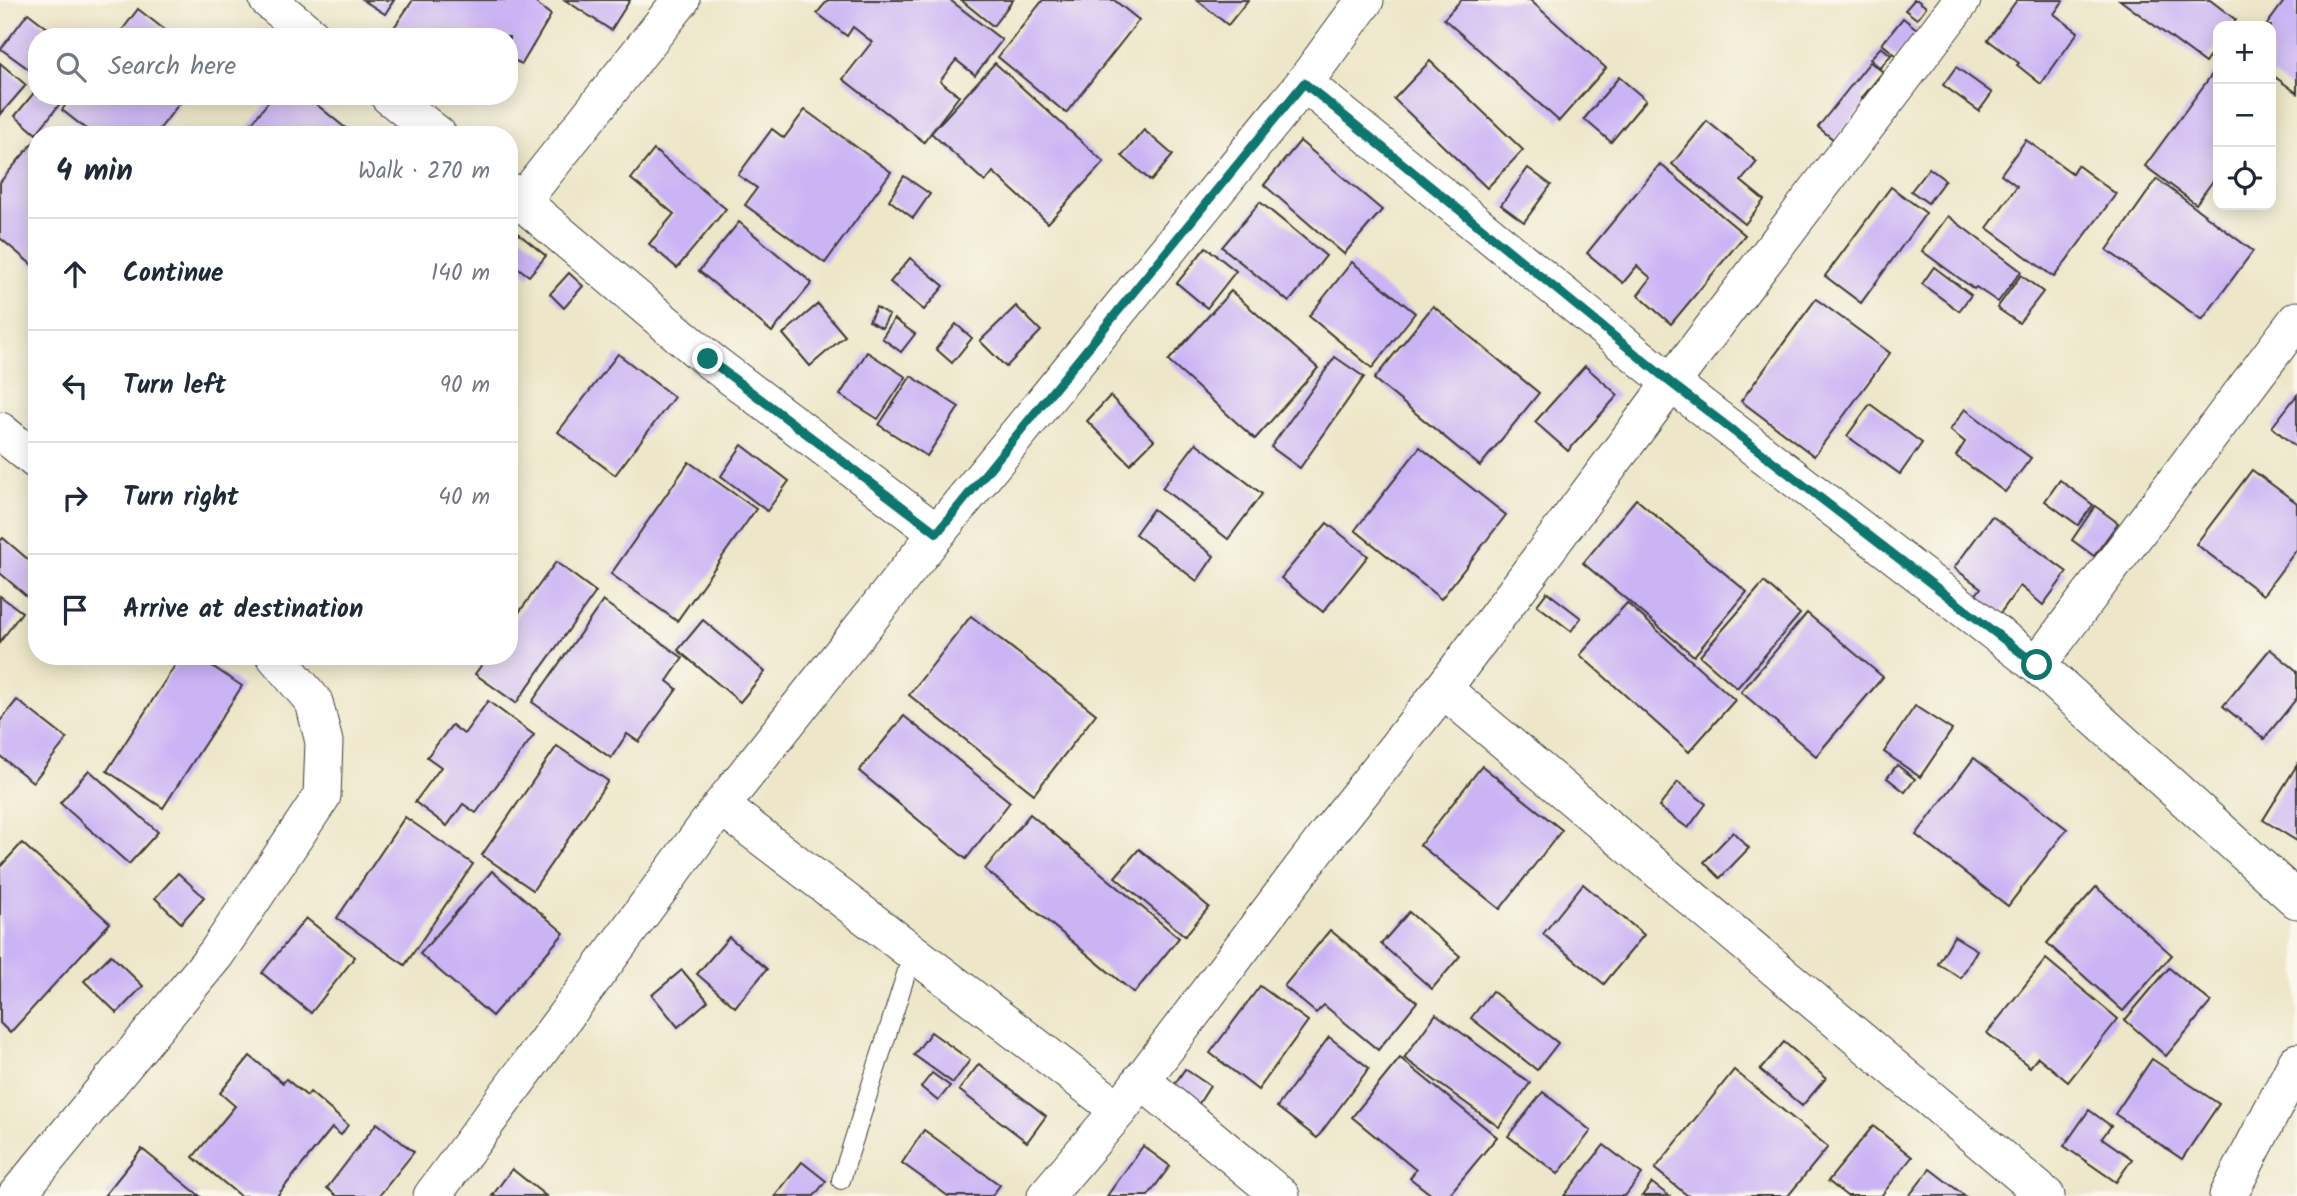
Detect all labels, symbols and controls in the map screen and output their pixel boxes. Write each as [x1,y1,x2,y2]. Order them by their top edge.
map controls [2213,21,2276,210]
button: + [2213,21,2276,84]
search box [28,28,518,105]
text: Search here [108,46,236,88]
icon: search [52,48,90,86]
button: − [2213,84,2276,147]
button: locate [2213,147,2276,210]
text: 4 min [56,148,133,196]
text: Walk · 270 m [358,154,490,190]
text: Continue [123,253,224,295]
icon: ahead [56,255,94,293]
text: 140 m [431,256,490,292]
route end [692,343,723,374]
text: Turn left [123,365,226,407]
icon: left [56,367,94,405]
text: 90 m [440,368,490,404]
text: Turn right [123,477,239,519]
icon: right [56,479,94,517]
text: 40 m [438,480,490,516]
text: Arrive at destination [123,589,363,631]
icon: arrive [56,591,94,629]
route start [2021,649,2052,680]

